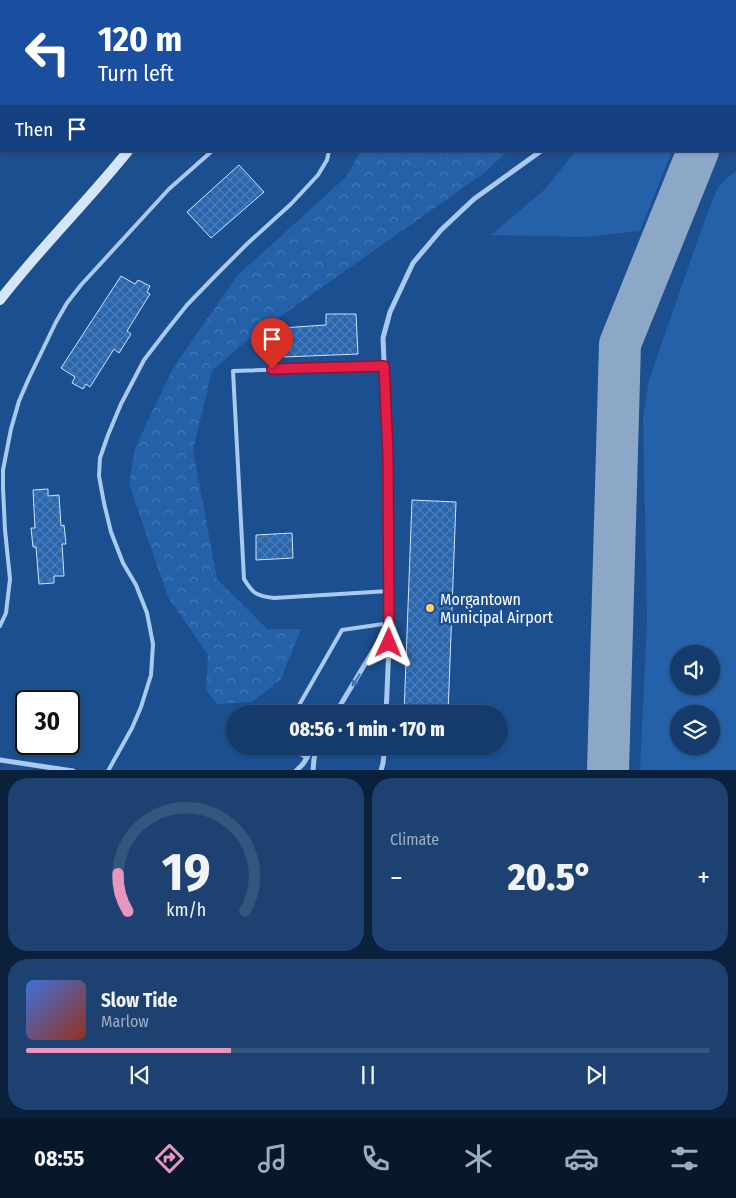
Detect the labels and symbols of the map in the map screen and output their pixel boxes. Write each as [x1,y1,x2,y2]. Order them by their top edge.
pin [251,318,293,369]
place label: Morgantown Municipal Airport [440,590,554,627]
marker: Morgantown Municipal Airport [424,602,436,614]
position arrow [362,616,414,668]
one-way arrow [351,673,360,687]
speed limit sign: 30 [15,690,80,755]

